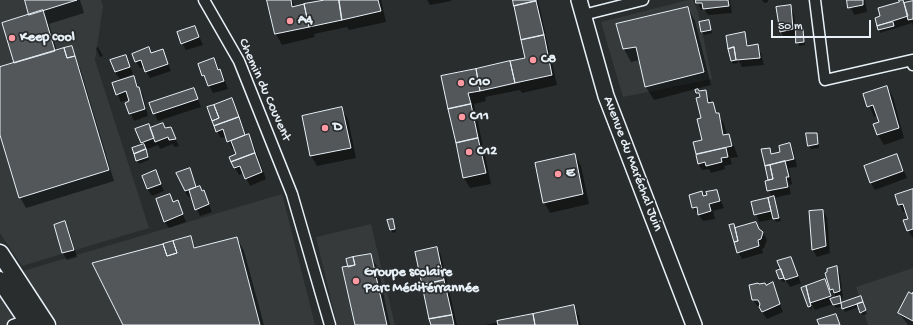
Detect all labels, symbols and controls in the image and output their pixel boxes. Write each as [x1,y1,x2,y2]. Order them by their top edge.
scale bar [773,12,873,38]
place label: A4 [298,13,313,29]
marker: A4 [285,16,295,26]
text: 50 m [778,20,803,34]
place label: Keep cool [20,30,75,46]
marker: Keep cool [7,33,17,43]
street label: Chemin du Couvent [234,36,294,144]
place label: C8 [541,52,556,68]
marker: C8 [528,55,538,65]
place label: C10 [469,75,490,91]
marker: C10 [456,78,466,88]
street label: Avenue du Maréchal Juin [598,94,666,234]
place label: C11 [470,109,489,125]
marker: C11 [457,112,467,122]
place label: D [333,120,342,136]
marker: D [320,123,330,133]
place label: C12 [477,144,497,160]
marker: C12 [464,147,474,157]
place label: E [566,166,575,182]
marker: E [553,169,563,179]
place label: Groupe scolaire Parc Méditérrannée [364,265,479,298]
marker: Groupe scolaire Parc Méditérrannée [351,276,361,286]

